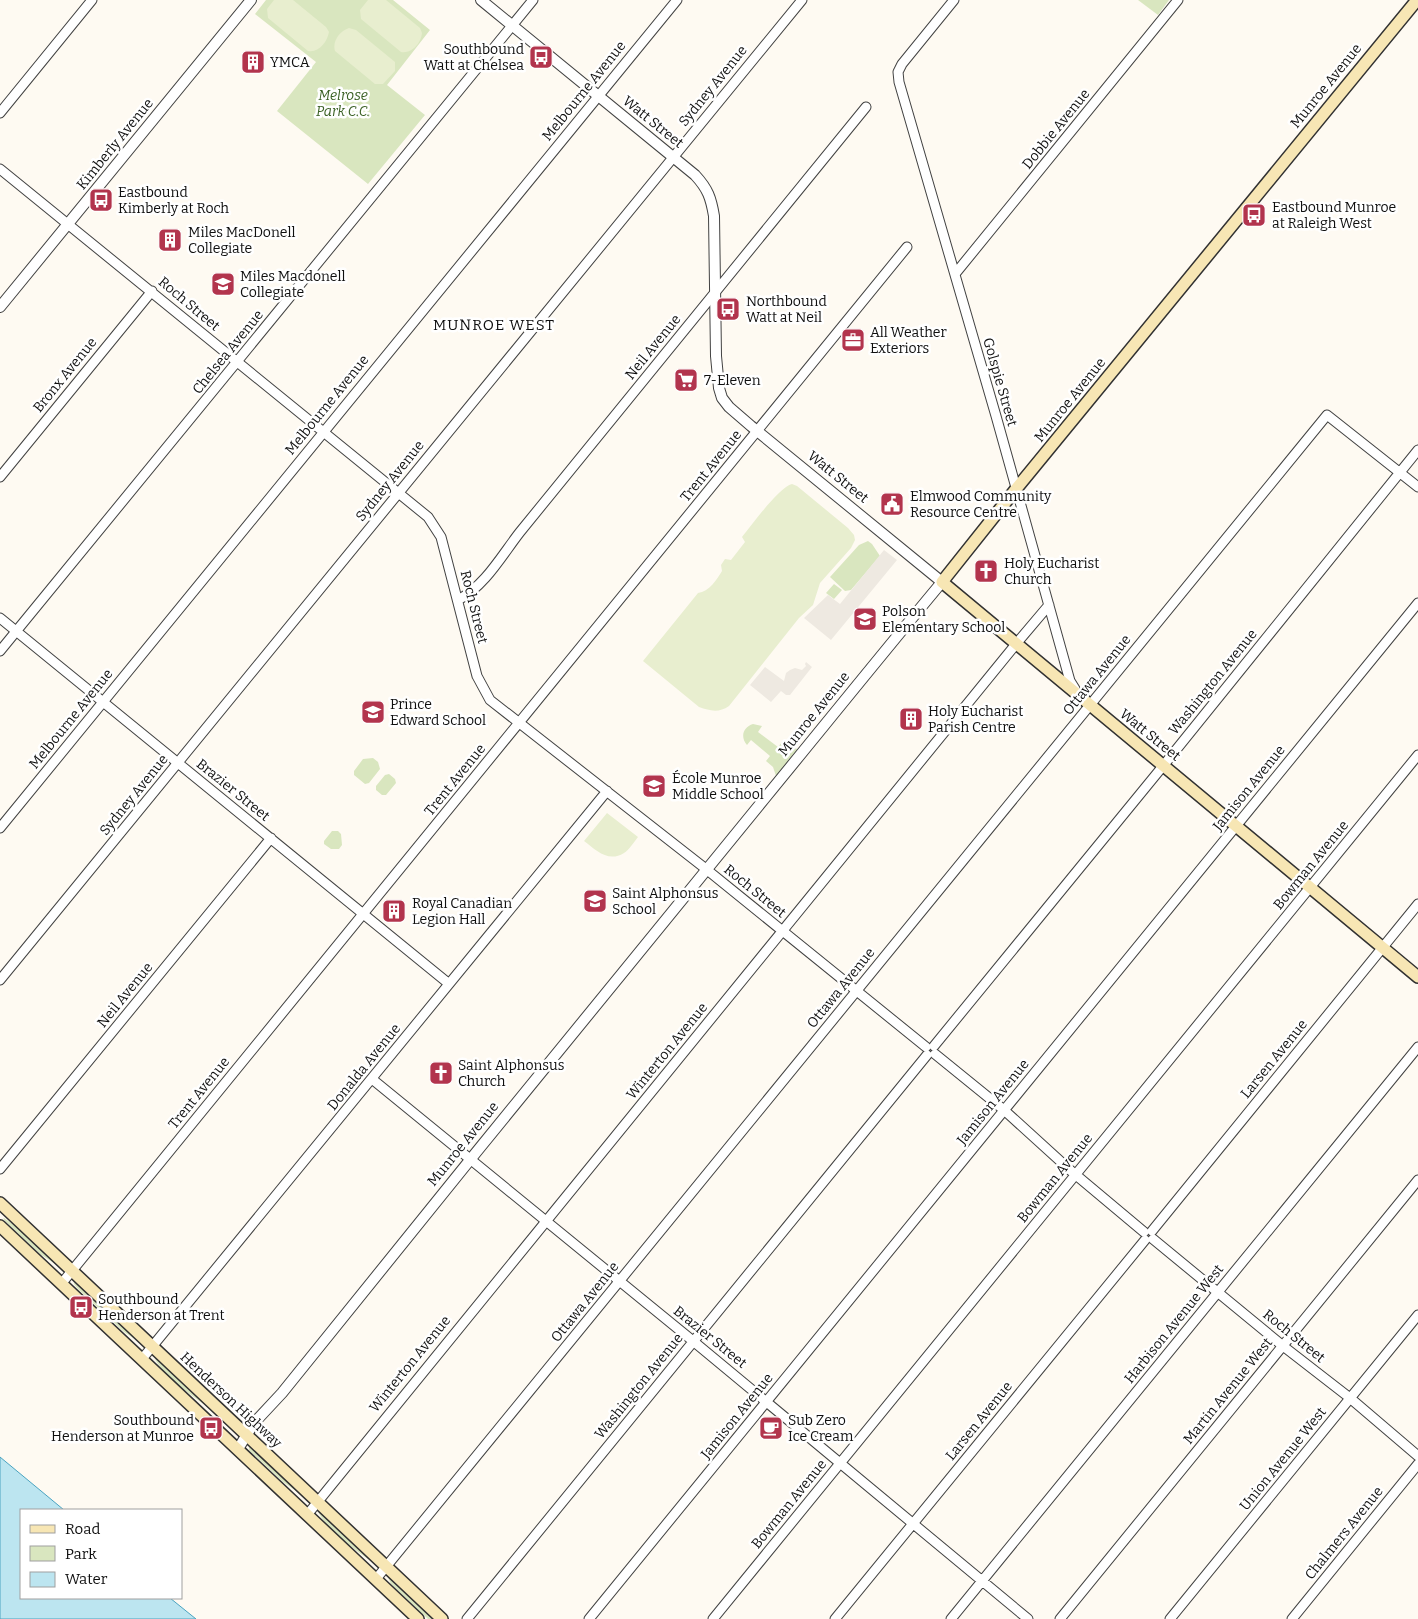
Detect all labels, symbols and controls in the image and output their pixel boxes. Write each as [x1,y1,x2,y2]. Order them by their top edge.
street label: Melbourne Avenue [539,38,629,144]
street label: Munroe Avenue [1287,40,1365,132]
place label: Southbound Watt at Chelsea [424,41,524,74]
street label: Sydney Avenue [675,42,751,130]
bus stop icon: Southbound Watt at Chelsea [528,44,554,70]
building icon: YMCA [240,49,266,75]
place label: YMCA [270,54,310,71]
street label: Dobbie Avenue [1019,86,1093,172]
park label: Melrose Park C.C. [316,87,370,120]
street label: Watt Street [619,92,687,152]
street label: Kimberly Avenue [73,95,157,193]
place label: Eastbound Kimberly at Roch [118,184,229,217]
bus stop icon: Eastbound Kimberly at Roch [88,187,114,213]
place label: Eastbound Munroe at Raleigh West [1272,199,1396,232]
bus stop icon: Eastbound Munroe at Raleigh West [1241,202,1267,228]
place label: Miles MacDonell Collegiate [188,224,296,257]
building icon: Miles MacDonell Collegiate [157,227,183,253]
place label: Miles Macdonell Collegiate [240,268,346,301]
school or university icon: Miles Macdonell Collegiate [210,271,236,297]
street label: Roch Street [155,273,223,335]
place label: Northbound Watt at Neil [746,293,827,326]
bus stop icon: Northbound Watt at Neil [715,296,741,322]
street label: Chelsea Avenue [189,307,267,397]
street label: Neil Avenue [622,311,684,383]
district label: MUNROE WEST [433,316,555,334]
place label: All Weather Exteriors [870,324,947,357]
office icon: All Weather Exteriors [840,327,866,353]
street label: Bronx Avenue [30,334,100,416]
street label: Golspie Street [979,336,1021,428]
street label: Melbourne Avenue [282,352,372,458]
street label: Munroe Avenue [1031,354,1109,446]
supermarket icon: 7-Eleven [673,367,699,393]
place label: 7-Eleven [704,372,761,389]
street label: Trent Avenue [677,427,745,505]
street label: Sydney Avenue [352,437,428,525]
street label: Watt Street [804,447,872,507]
place label: Elmwood Community Resource Centre [910,488,1052,521]
public building icon: Elmwood Community Resource Centre [879,491,905,517]
place label: Holy Eucharist Church [1004,555,1099,588]
church icon: Holy Eucharist Church [973,558,999,584]
street label: Roch Street [457,569,491,645]
place label: Polson Elementary School [882,603,1005,636]
school or university icon: Polson Elementary School [852,606,878,632]
street label: Washington Avenue [1165,626,1261,738]
street label: Ottawa Avenue [1059,631,1135,719]
street label: Melbourne Avenue [26,666,116,772]
street label: Munroe Avenue [775,668,853,760]
place label: Prince Edward School [390,696,486,729]
school or university icon: Prince Edward School [360,699,386,725]
place label: Holy Eucharist Parish Centre [928,703,1023,736]
street label: Watt Street [1116,705,1184,765]
building icon: Holy Eucharist Parish Centre [898,706,924,732]
street label: Trent Avenue [421,741,489,819]
street label: Jamison Avenue [1209,742,1289,835]
street label: Sydney Avenue [96,751,172,839]
street label: Brazier Street [193,755,273,825]
place label: École Munroe Middle School [672,769,764,803]
school or university icon: École Munroe Middle School [641,773,667,799]
street label: Bowman Avenue [1270,817,1352,913]
street label: Roch Street [721,861,789,921]
place label: Saint Alphonsus School [612,885,718,918]
school or university icon: Saint Alphonsus School [582,888,608,914]
place label: Royal Canadian Legion Hall [412,895,512,928]
building icon: Royal Canadian Legion Hall [381,898,407,924]
street label: Ottawa Avenue [803,944,879,1032]
street label: Neil Avenue [94,959,156,1031]
street label: Winterton Avenue [623,999,711,1103]
street label: Larsen Avenue [1237,1016,1311,1102]
street label: Donalda Avenue [324,1020,404,1114]
street label: Trent Avenue [165,1054,233,1132]
street label: Jamison Avenue [953,1056,1033,1149]
place label: Saint Alphonsus Church [458,1057,564,1090]
church icon: Saint Alphonsus Church [428,1060,454,1086]
street label: Munroe Avenue [424,1098,502,1190]
street label: Bowman Avenue [1014,1130,1096,1226]
street label: Ottawa Avenue [547,1258,623,1346]
street label: Harbison Avenue West [1121,1261,1227,1387]
place label: Southbound Henderson at Trent [98,1291,225,1324]
bus stop icon: Southbound Henderson at Trent [68,1294,94,1320]
street label: Brazier Street [670,1302,750,1372]
street label: Roch Street [1260,1306,1328,1366]
street label: Winterton Avenue [366,1312,454,1416]
street label: Washington Avenue [591,1330,687,1442]
street label: Martin Avenue West [1180,1334,1276,1448]
street label: Henderson Highway [177,1349,286,1452]
street label: Jamison Avenue [697,1370,777,1463]
street label: Larsen Avenue [942,1378,1016,1464]
street label: Union Avenue West [1236,1404,1330,1514]
place label: Southbound Henderson at Munroe [51,1412,194,1445]
place label: Sub Zero Ice Cream [788,1412,854,1445]
bus stop icon: Southbound Henderson at Munroe [198,1415,224,1441]
cafe icon: Sub Zero Ice Cream [758,1415,784,1441]
street label: Bowman Avenue [748,1456,830,1552]
street label: Chalmers Avenue [1301,1483,1387,1583]
legend [20,1509,182,1599]
text: Road [65,1520,100,1538]
text: Park [65,1545,97,1563]
text: Water [65,1570,108,1588]

